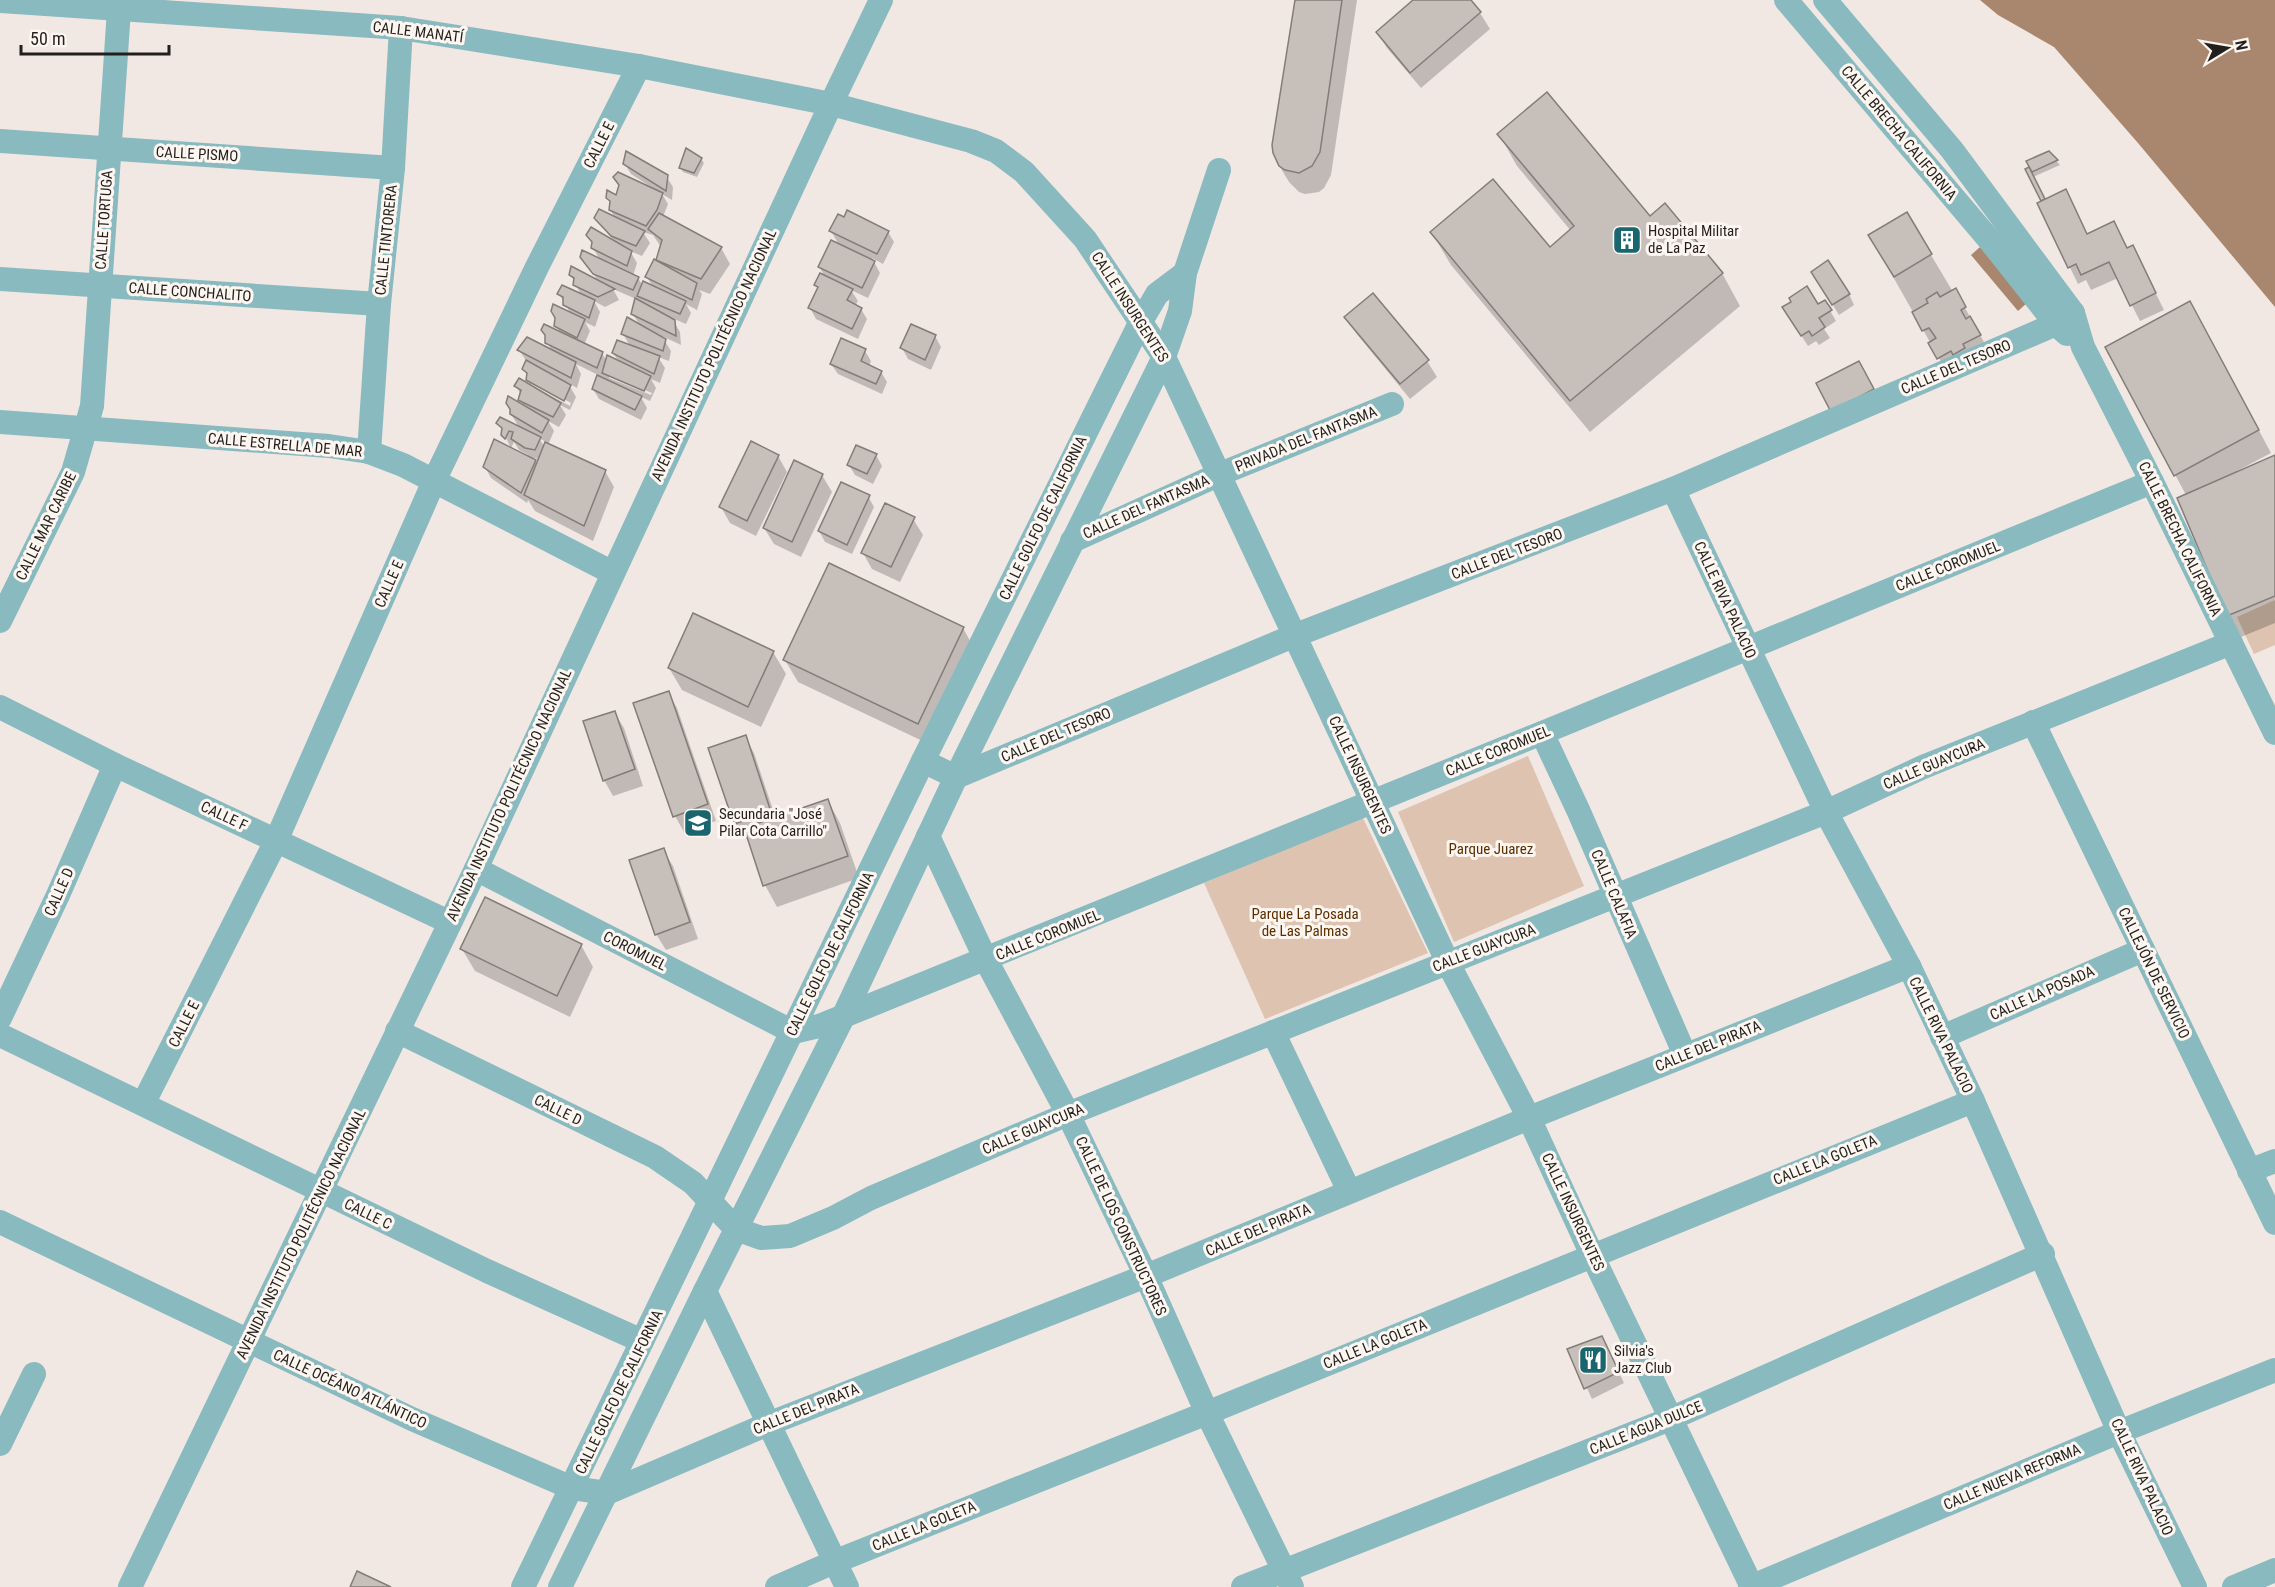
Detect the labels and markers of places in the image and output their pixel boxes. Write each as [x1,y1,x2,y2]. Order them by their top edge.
place label: Hospital Militar de La Paz [1648,222,1739,257]
building icon: Hospital Militar de La Paz [1611,224,1643,256]
place label: Secundaria "José Pilar Cota Carrillo" [719,805,827,840]
school or university icon: Secundaria "José Pilar Cota Carrillo" [682,807,714,839]
place label: Silvia's Jazz Club [1614,1342,1672,1377]
restaurant icon: Silvia's Jazz Club [1577,1344,1609,1376]

